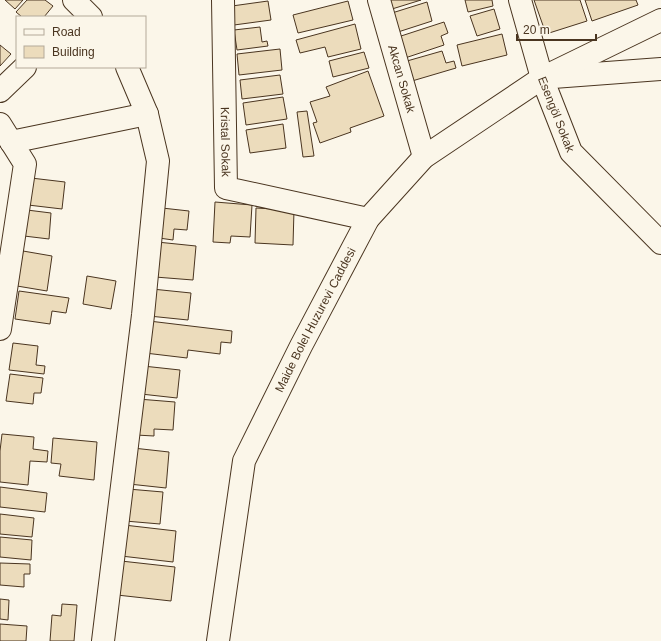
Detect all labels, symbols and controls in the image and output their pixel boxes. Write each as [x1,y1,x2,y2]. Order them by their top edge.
legend [16,16,146,68]
scale bar [517,16,596,42]
text: 20 m [523,23,550,37]
text: Road [52,25,81,39]
street label: Akcan Sokak [385,43,418,115]
text: Building [52,45,95,59]
street label: Esengöl Sokak [535,74,578,155]
street label: Kristal Sokak [218,107,233,178]
street label: Maide Bolel Huzurevi Caddesi [272,245,359,395]

